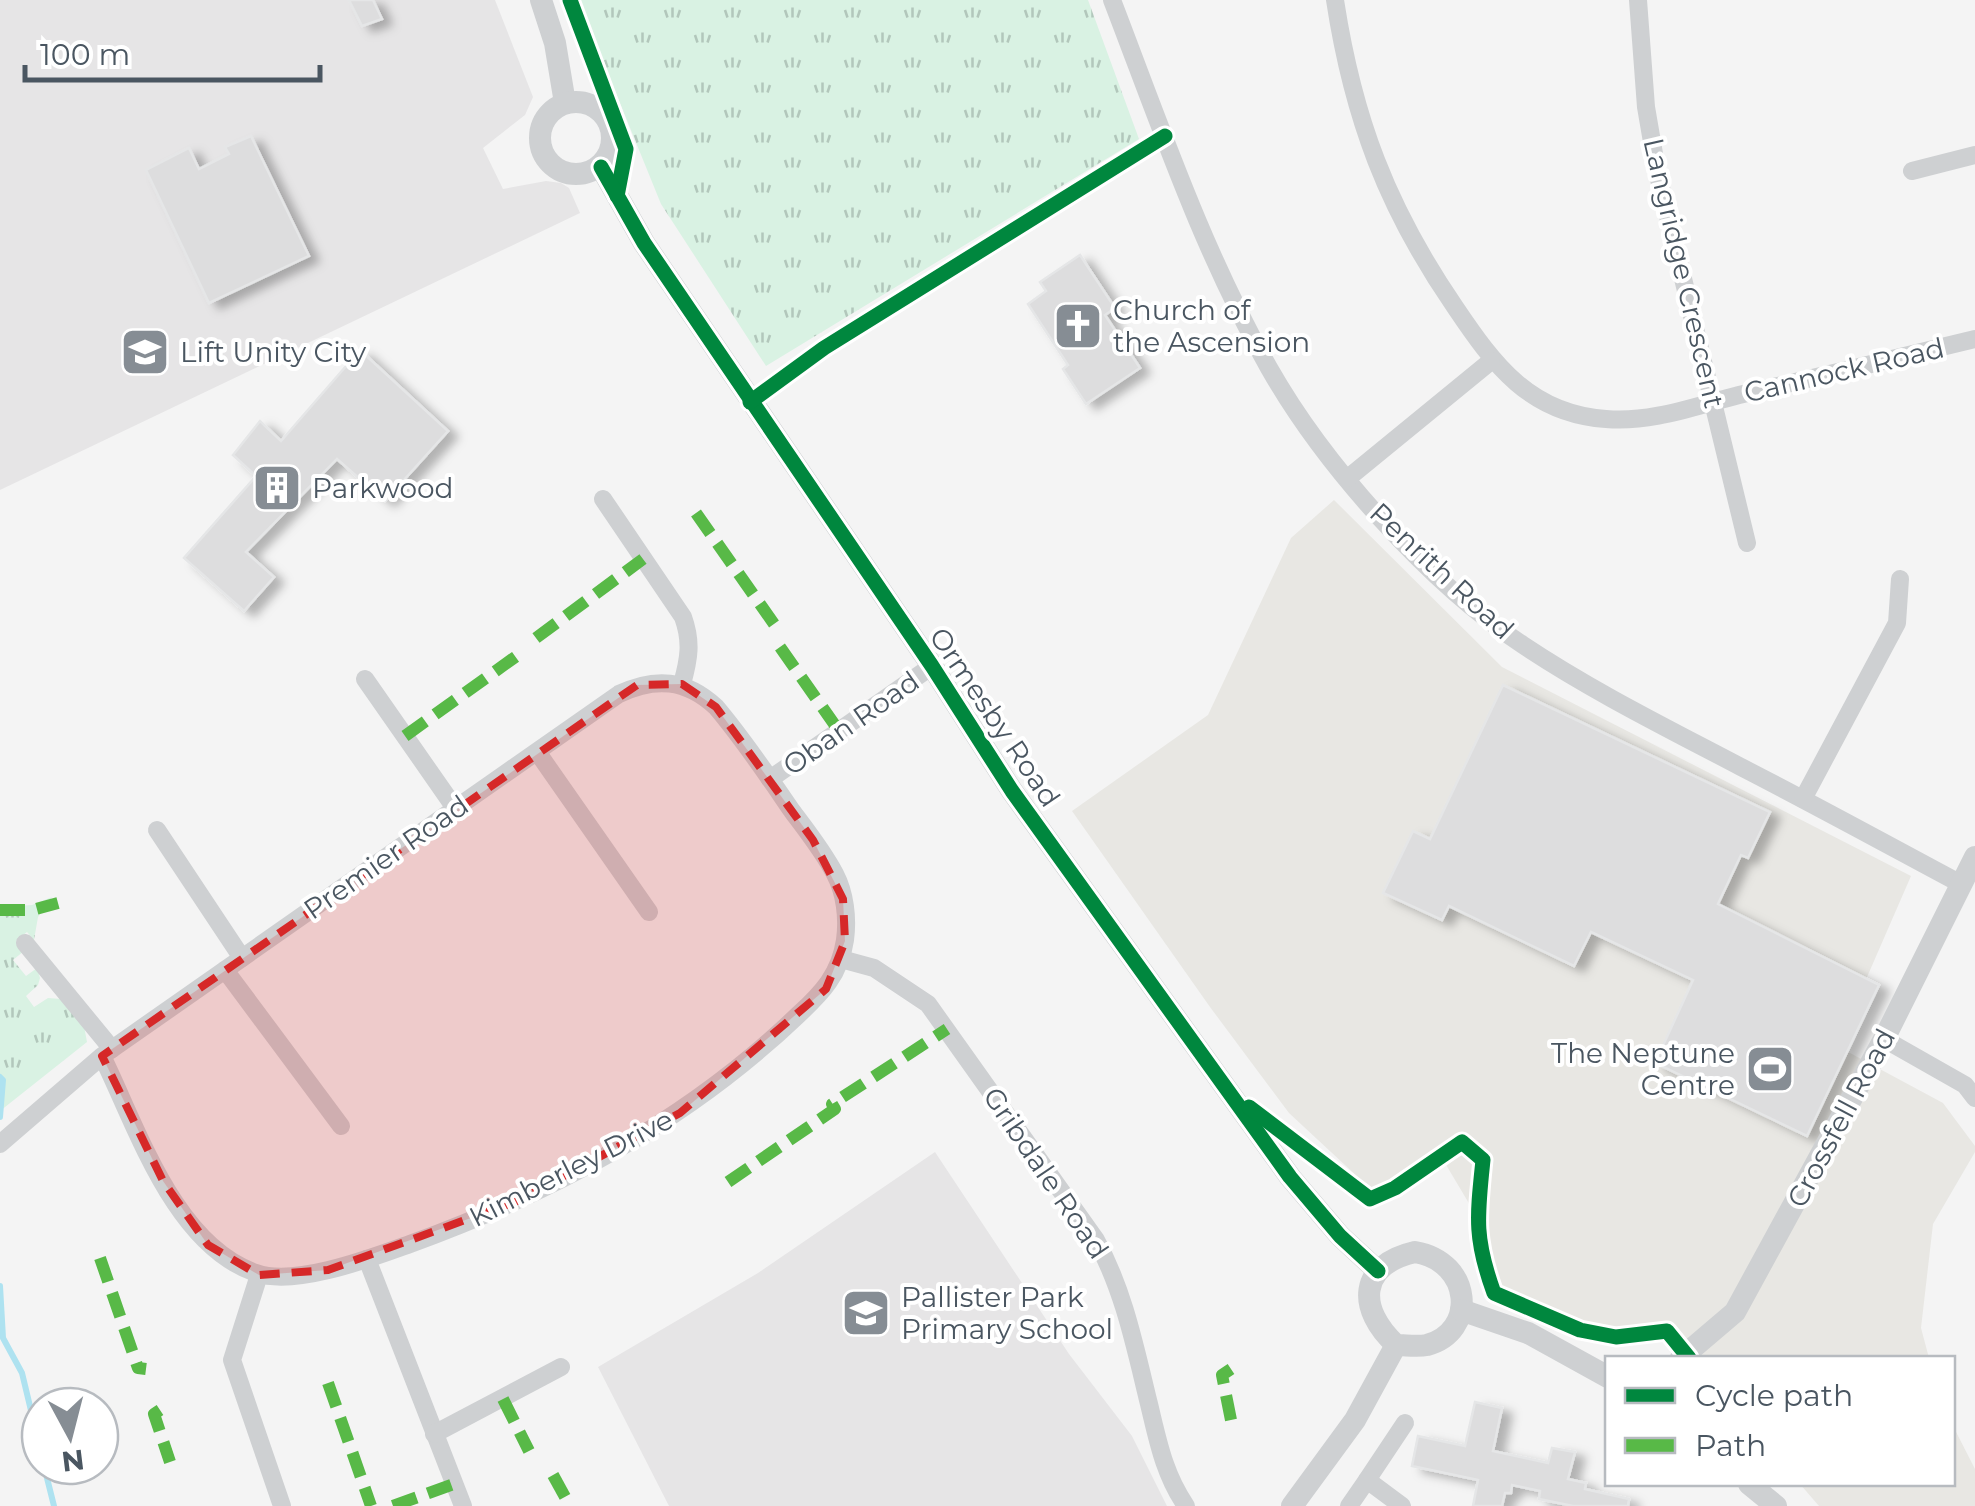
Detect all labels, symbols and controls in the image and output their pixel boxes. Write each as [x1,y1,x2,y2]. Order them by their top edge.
scale bar [25,20,320,82]
text: 100 m [40,36,130,73]
street label: Langridge Crescent [1636,135,1732,411]
place label: Church of the Ascension [1113,293,1310,359]
church icon: Church of the Ascension [1052,300,1104,352]
school or university icon: Lift Unity City [119,326,171,378]
street label: Cannock Road [1741,330,1947,410]
place label: Lift Unity City [180,335,367,369]
building icon: Parkwood [251,462,303,514]
place label: Parkwood [312,471,454,505]
street label: Penrith Road [1363,496,1521,646]
street label: Ormesby Road [922,621,1068,813]
street label: Oban Road [776,664,926,782]
street label: Premier Road [297,788,475,926]
street label: Crossfell Road [1780,1023,1902,1213]
place label: The Neptune Centre [1551,1036,1735,1102]
sports icon: The Neptune Centre [1744,1043,1796,1095]
street label: Gribdale Road [976,1081,1116,1265]
street label: Kimberley Drive [463,1102,679,1234]
place label: Pallister Park Primary School [901,1280,1113,1346]
school or university icon: Pallister Park Primary School [840,1287,892,1339]
legend [1605,1356,1955,1486]
text: Cycle path [1695,1377,1853,1414]
north arrow [20,1386,120,1486]
text: Path [1695,1427,1766,1464]
text: N [60,1443,86,1479]

